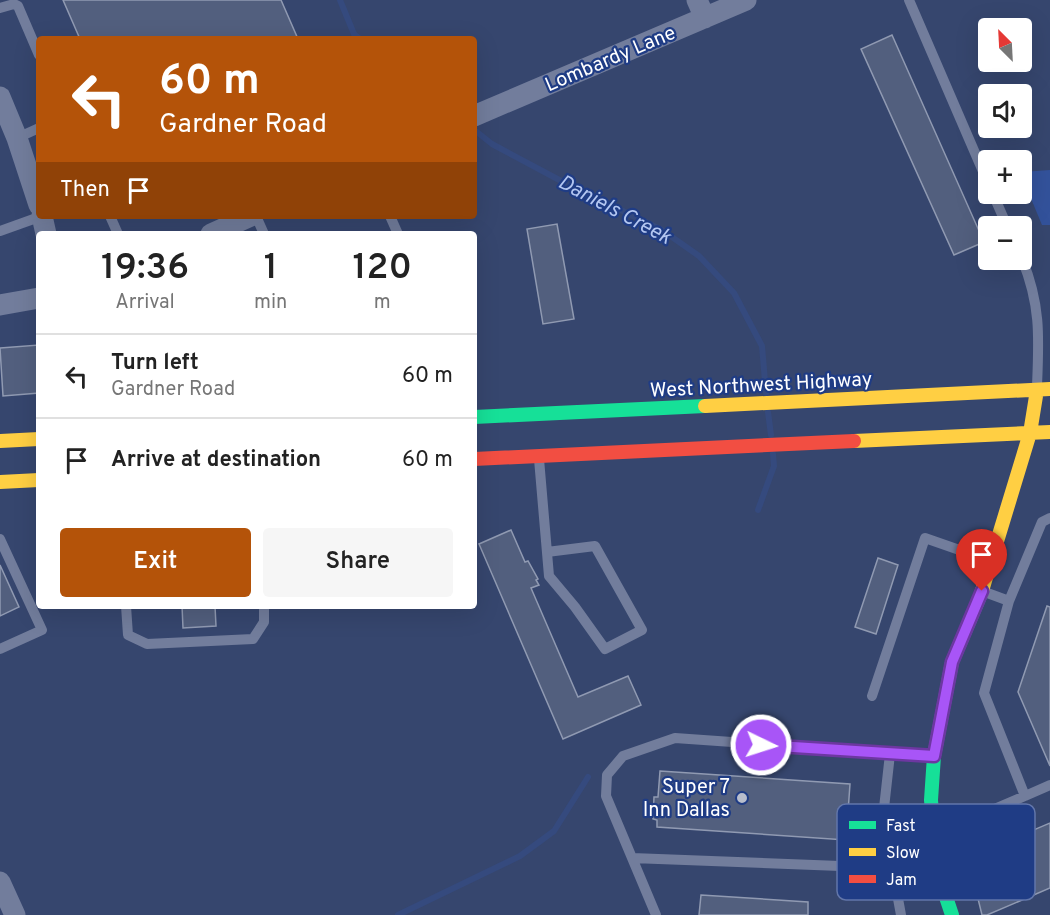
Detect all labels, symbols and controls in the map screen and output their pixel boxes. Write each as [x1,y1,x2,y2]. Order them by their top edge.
north arrow [978,18,1032,72]
map controls [978,18,1032,270]
street label: Lombardy Lane [541,21,680,99]
text: 60 m [159,56,260,109]
icon: left [60,60,138,138]
button: sound [978,84,1032,138]
text: Gardner Road [159,108,327,142]
button: + [978,150,1032,204]
water label: Daniels Creek [553,169,676,252]
icon: arrive [122,174,155,207]
text: Then [60,177,110,204]
button: − [978,216,1032,270]
text: 19:36 [101,246,189,292]
text: 1 [264,246,278,292]
text: 120 [352,246,412,292]
text: Arrival [115,290,175,316]
text: min [254,290,287,316]
text: m [374,290,391,316]
text: Turn left [111,350,199,377]
icon: left [60,360,93,393]
text: 60 m [402,363,453,390]
street label: West Northwest Highway [649,367,873,405]
text: Gardner Road [111,377,235,403]
icon: arrive [60,444,93,477]
text: Arrive at destination [111,447,321,474]
text: 60 m [402,447,453,474]
button: Exit [60,528,251,597]
button: Share [263,528,453,597]
pin [956,529,1007,591]
icon: arrive [965,538,998,571]
position arrow [729,713,793,777]
place label: Super 7 Inn Dallas [643,775,730,824]
marker: Super 7 Inn Dallas [735,791,749,805]
legend [837,804,1035,900]
text: Fast [886,817,916,837]
text: Slow [886,844,920,864]
text: Jam [886,871,917,891]

